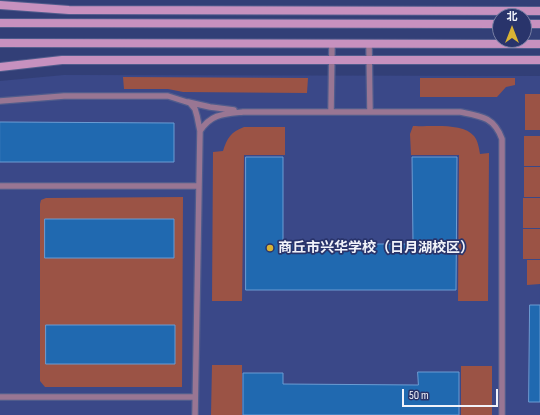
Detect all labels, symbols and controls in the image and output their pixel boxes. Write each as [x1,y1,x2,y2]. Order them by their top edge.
north arrow [492,8,532,48]
text: 北 [507,10,518,23]
place label: 商丘市兴华学校（日月湖校区） [278,240,474,256]
marker: 商丘市兴华学校（日月湖校区） [265,243,275,253]
scale bar [404,381,500,407]
text: 50 m [409,388,429,403]

